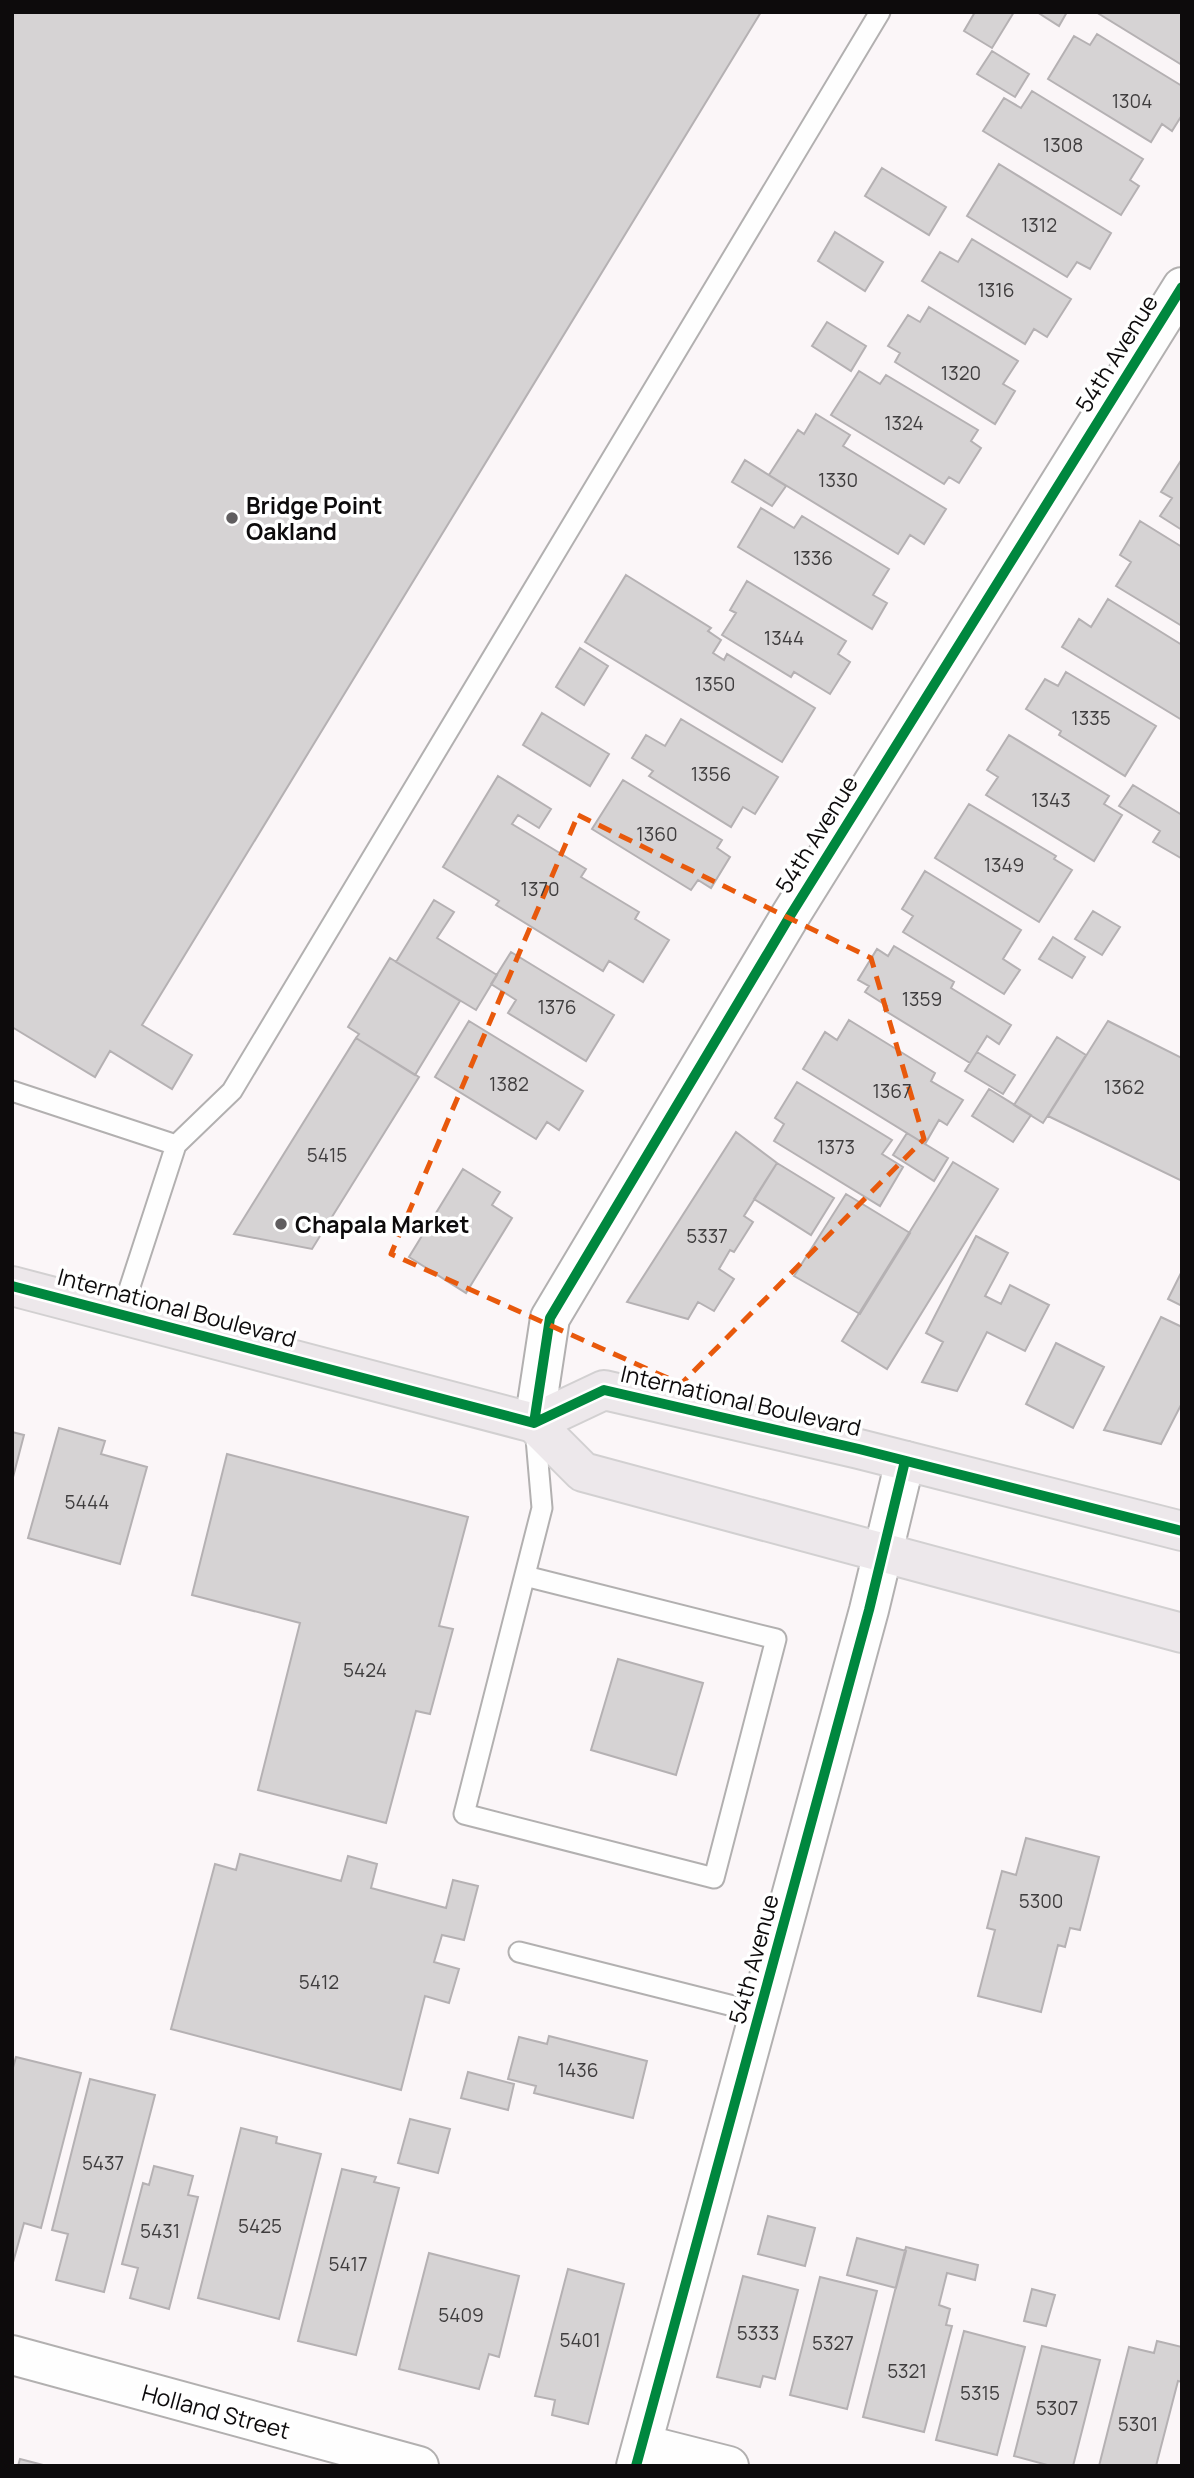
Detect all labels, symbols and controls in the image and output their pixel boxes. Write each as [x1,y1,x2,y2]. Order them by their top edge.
house number: 1304 [1112,88,1152,114]
house number: 1308 [1043,132,1083,158]
house number: 1312 [1021,212,1057,238]
house number: 1316 [977,277,1015,303]
street label: 54th Avenue [1067,288,1165,418]
house number: 1320 [941,360,981,386]
house number: 1324 [884,410,924,436]
house number: 1330 [818,467,858,493]
place label: Bridge Point Oakland [246,489,382,547]
marker: Bridge Point Oakland [224,510,240,526]
house number: 1336 [793,545,833,571]
house number: 1344 [764,625,804,651]
house number: 1350 [695,671,735,697]
house number: 1335 [1071,705,1111,731]
house number: 1356 [691,761,731,787]
street label: 54th Avenue [767,769,865,899]
house number: 1343 [1031,787,1071,813]
house number: 1360 [636,821,678,847]
house number: 1349 [984,852,1024,878]
house number: 1370 [520,876,560,902]
house number: 1359 [902,986,942,1012]
house number: 1376 [537,994,577,1020]
house number: 1382 [489,1071,529,1097]
house number: 1362 [1104,1074,1144,1100]
house number: 1367 [872,1078,912,1104]
house number: 1373 [817,1134,855,1160]
house number: 5415 [307,1142,347,1168]
place label: Chapala Market [295,1208,469,1240]
marker: Chapala Market [273,1216,289,1232]
house number: 5337 [686,1223,728,1249]
street label: International Boulevard [54,1260,300,1354]
street label: International Boulevard [618,1357,864,1443]
house number: 5444 [65,1489,109,1515]
house number: 5424 [343,1657,387,1683]
house number: 5300 [1019,1888,1063,1914]
street label: 54th Avenue [720,1891,786,2027]
house number: 5412 [299,1969,339,1995]
house number: 1436 [558,2057,598,2083]
house number: 5437 [82,2150,124,2176]
house number: 5425 [238,2213,282,2239]
house number: 5431 [140,2218,180,2244]
house number: 5417 [328,2251,368,2277]
house number: 5409 [438,2302,484,2328]
house number: 5333 [737,2320,779,2346]
house number: 5401 [559,2327,601,2353]
house number: 5327 [812,2330,854,2356]
house number: 5321 [887,2358,927,2384]
street label: Holland Street [138,2376,294,2446]
house number: 5315 [960,2380,1000,2406]
house number: 5307 [1036,2395,1078,2421]
house number: 5301 [1118,2411,1158,2437]

